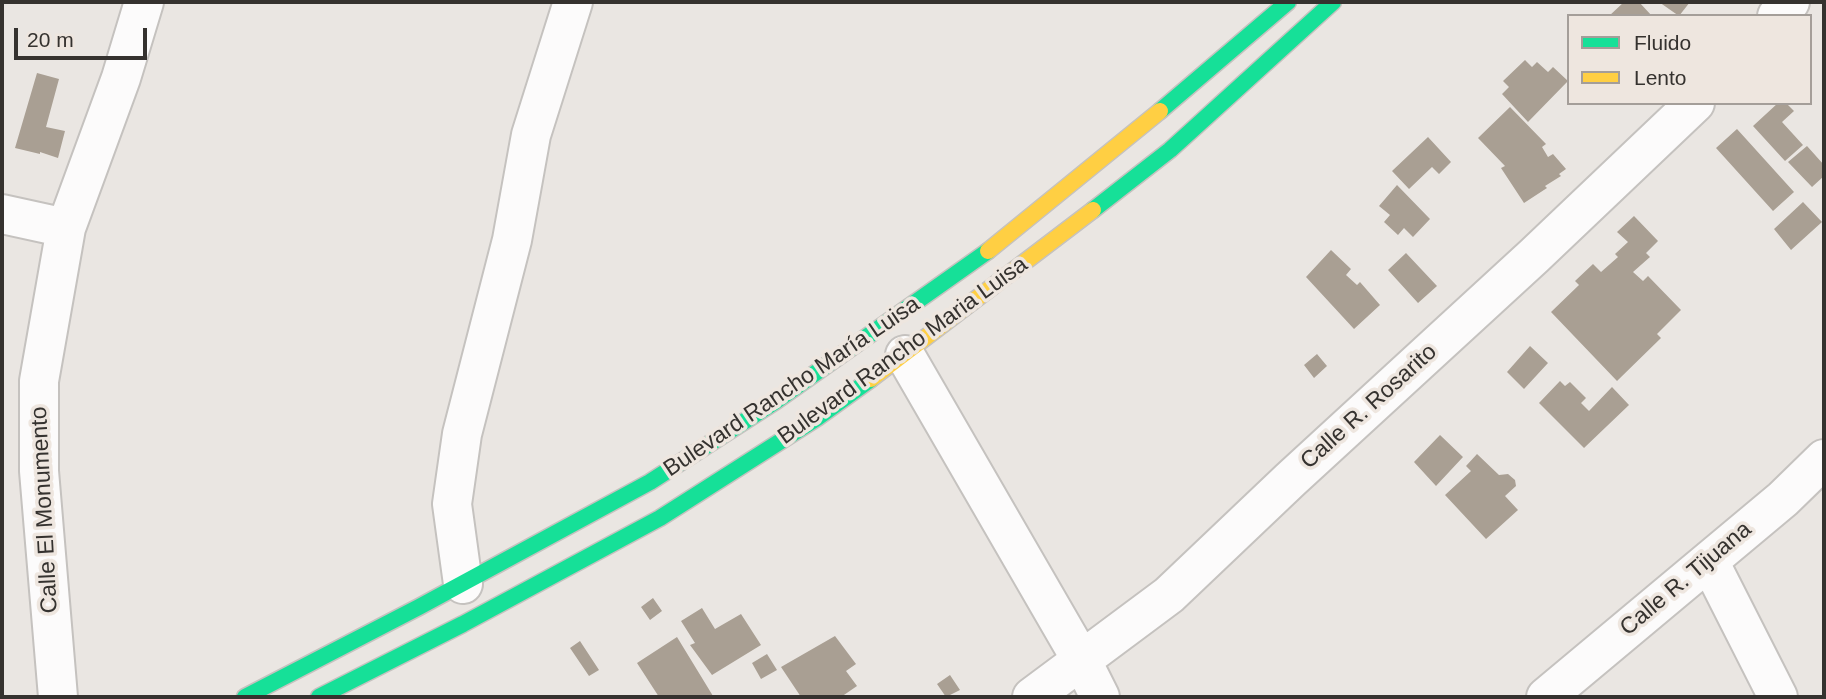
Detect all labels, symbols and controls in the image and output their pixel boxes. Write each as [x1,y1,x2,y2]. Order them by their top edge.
scale bar [18,14,150,58]
legend [1567,14,1812,105]
text: 20 m [27,28,74,51]
text: Fluido [1634,31,1691,54]
text: Lento [1634,66,1687,89]
street label: Bulevard Rancho Maria Luisa [773,251,1033,451]
street label: Bulevard Rancho María Luisa [659,291,925,483]
street label: Calle R. Rosarito [1295,339,1443,475]
street label: Calle El Monumento [26,406,64,614]
street label: Calle R. Tijuana [1615,516,1757,642]

